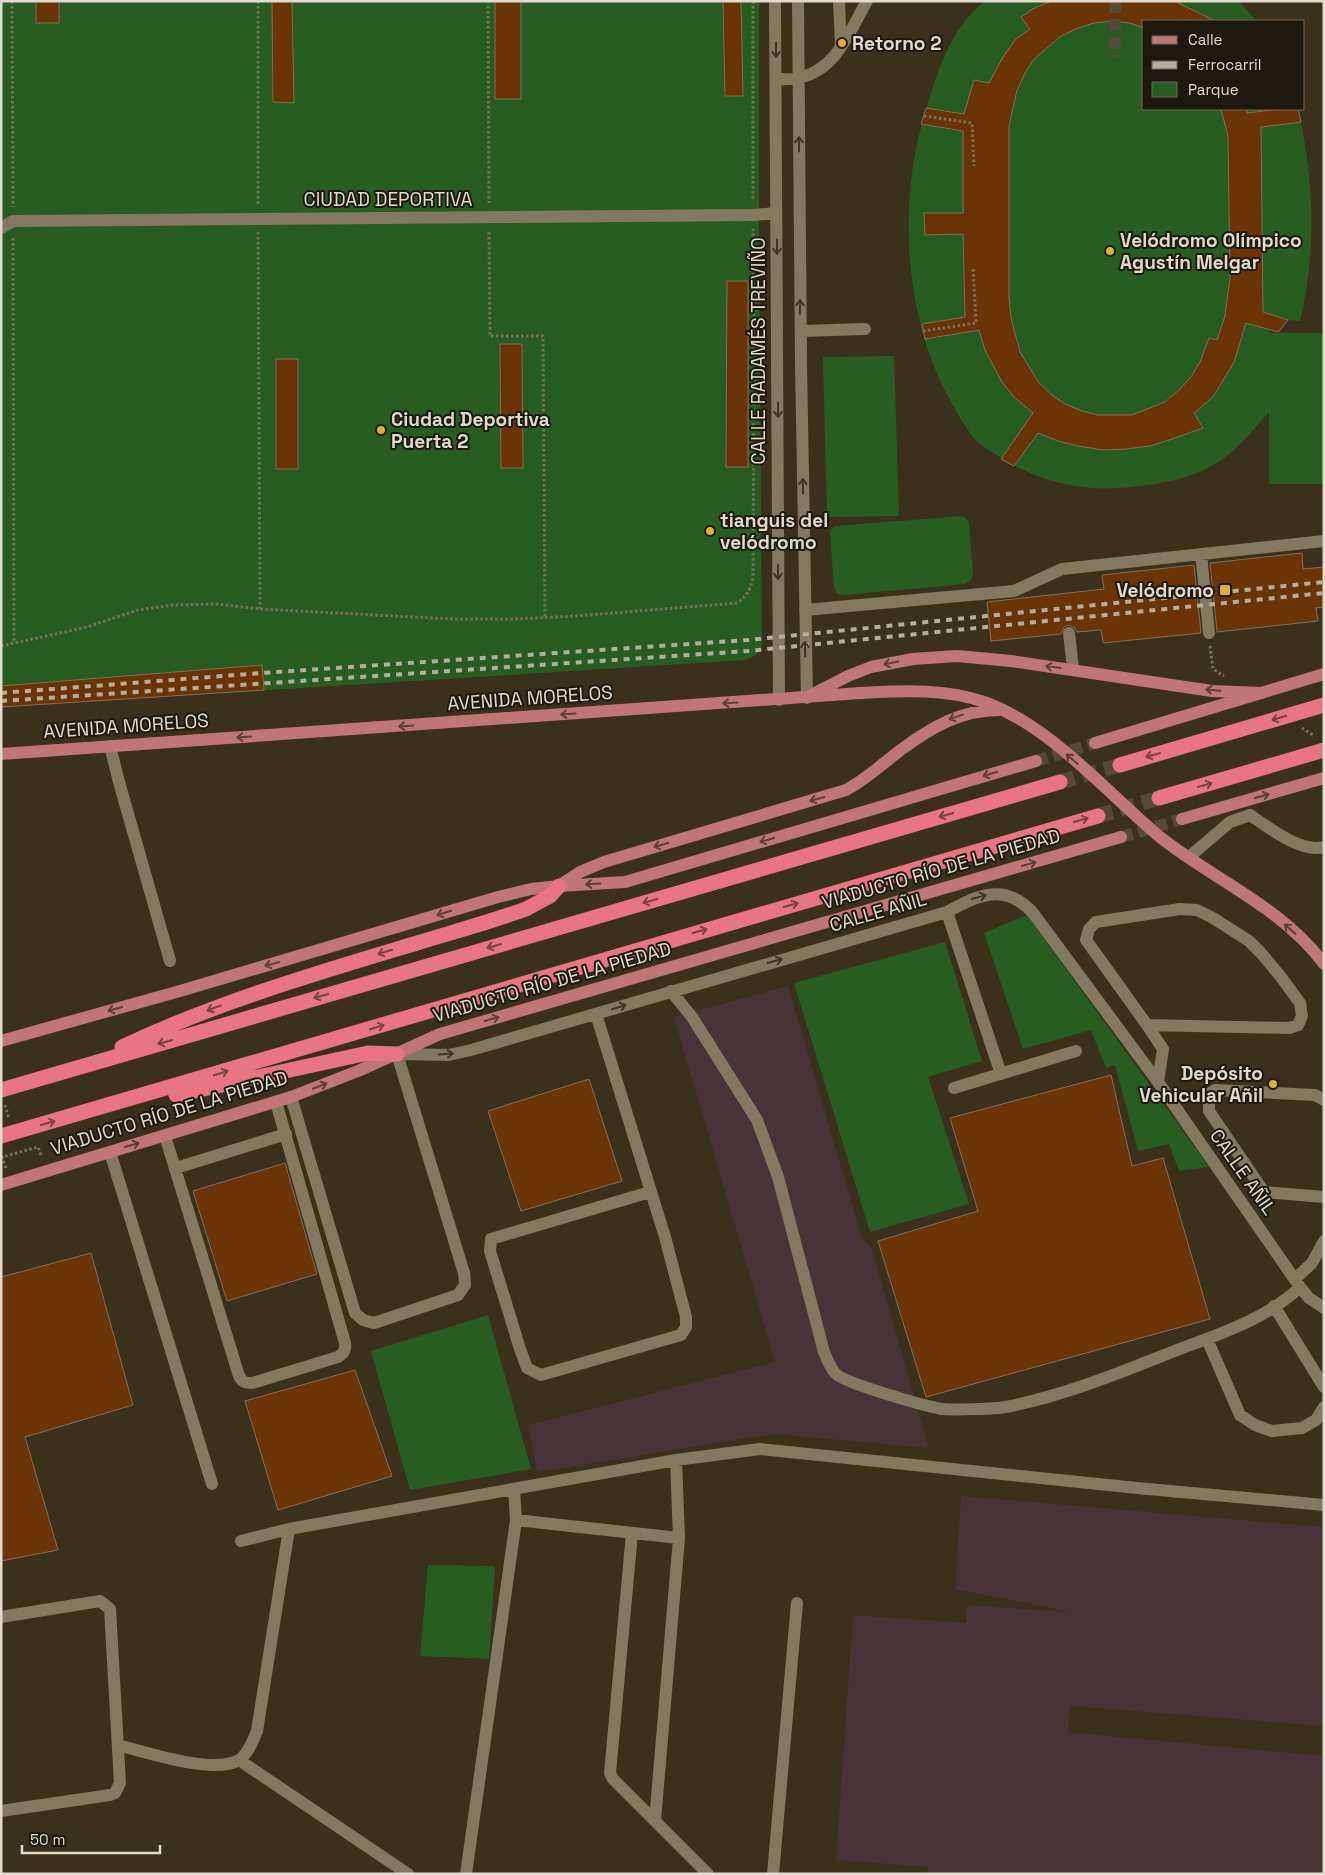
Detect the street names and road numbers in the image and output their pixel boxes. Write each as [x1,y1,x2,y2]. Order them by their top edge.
street label: CIUDAD DEPORTIVA [303,187,473,212]
street label: CALLE RADAMÉS TREVIÑO [746,237,771,465]
street label: AVENIDA MORELOS [446,680,614,716]
street label: AVENIDA MORELOS [42,708,210,744]
street label: VIADUCTO RÍO DE LA PIEDAD [819,823,1063,915]
street label: CALLE AÑIL [827,886,929,938]
street label: VIADUCTO RÍO DE LA PIEDAD [430,936,674,1028]
street label: VIADUCTO RÍO DE LA PIEDAD [47,1065,291,1161]
street label: CALLE AÑIL [1204,1124,1282,1220]

